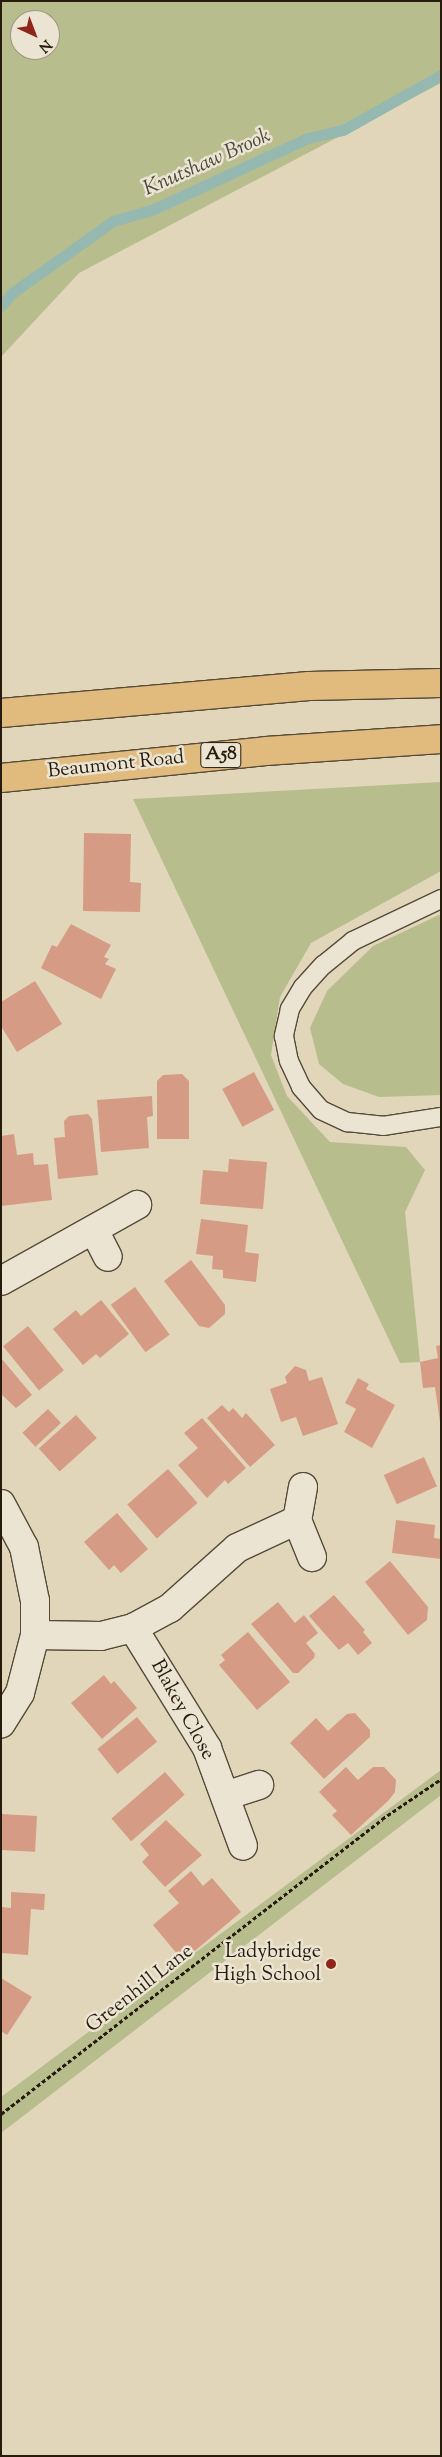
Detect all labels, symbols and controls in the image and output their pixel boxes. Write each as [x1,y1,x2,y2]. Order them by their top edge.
north arrow [10,10,60,60]
text: N [34,34,55,56]
water label: Knutshaw Brook [140,124,274,202]
road number: A58 [200,738,242,772]
street label: Beaumont Road [46,746,186,784]
street label: Blakey Close [145,1656,219,1764]
street label: Greenhill Lane [82,1940,198,2038]
place label: Ladybridge High School [214,1940,321,1987]
marker: Ladybridge High School [325,1958,337,1970]

